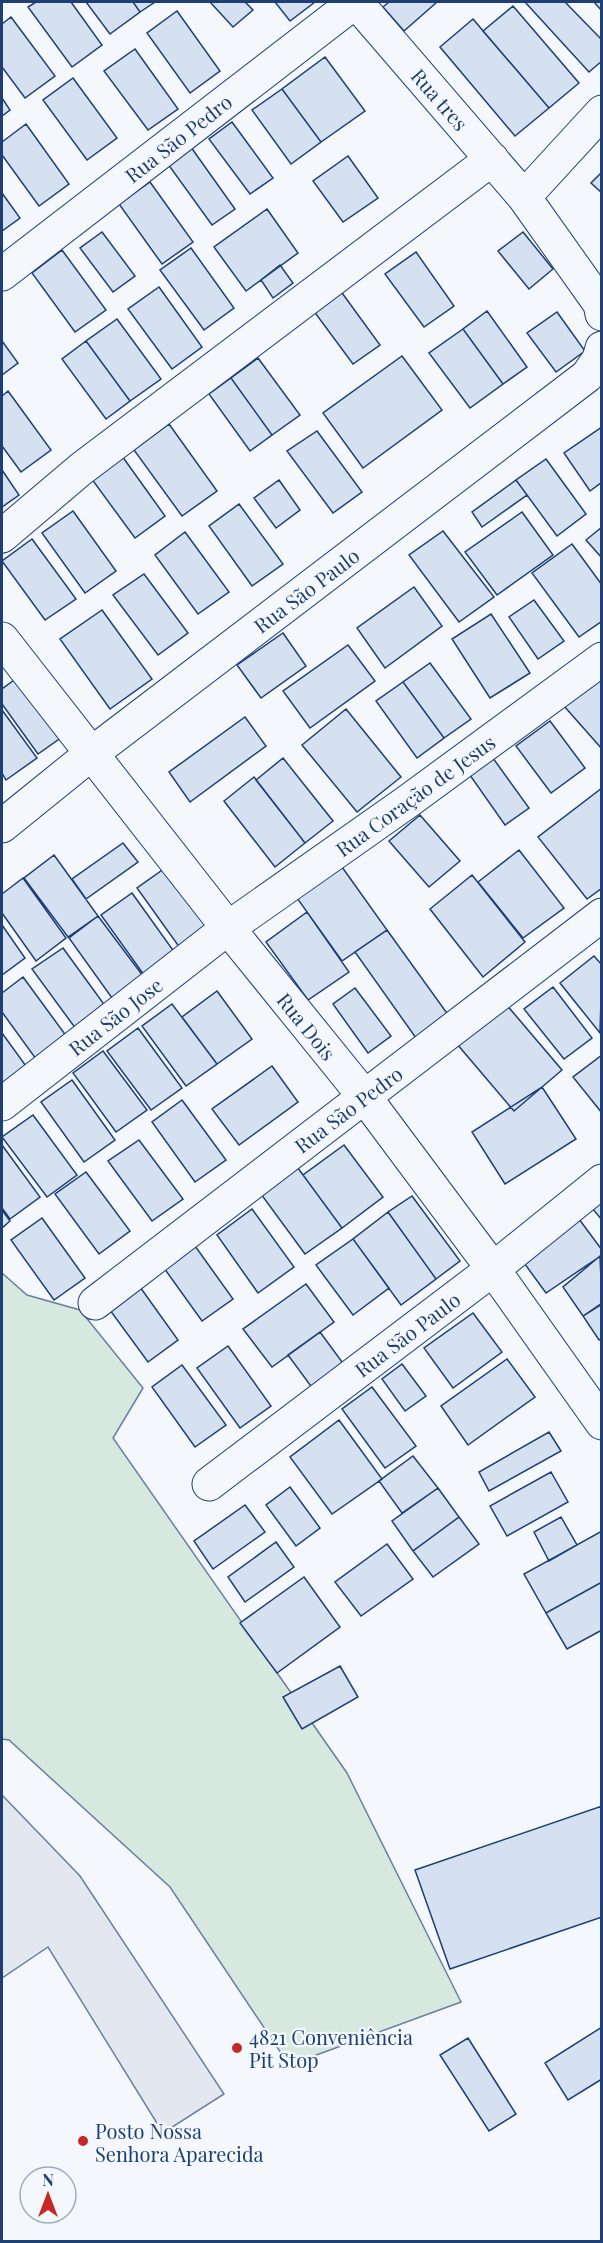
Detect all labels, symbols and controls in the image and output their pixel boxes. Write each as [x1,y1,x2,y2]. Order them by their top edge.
street label: Rua tres [406,62,474,136]
street label: Rua São Pedro [119,88,237,188]
street label: Rua São Paulo [248,541,364,639]
street label: Rua Coração de Jesus [330,728,500,862]
street label: Rua São Jose [62,971,168,1061]
street label: Rua Dois [271,987,343,1065]
street label: Rua São Pedro [288,1059,408,1158]
street label: Rua São Paulo [349,1285,465,1383]
place label: 4821 Conveniência Pit Stop [249,2023,413,2073]
marker: 4821 Conveniência Pit Stop [230,2041,244,2055]
place label: Posto Nossa Senhora Aparecida [95,2117,263,2167]
marker: Posto Nossa Senhora Aparecida [76,2134,90,2148]
north arrow [18,2165,78,2225]
text: N [42,2169,54,2190]

